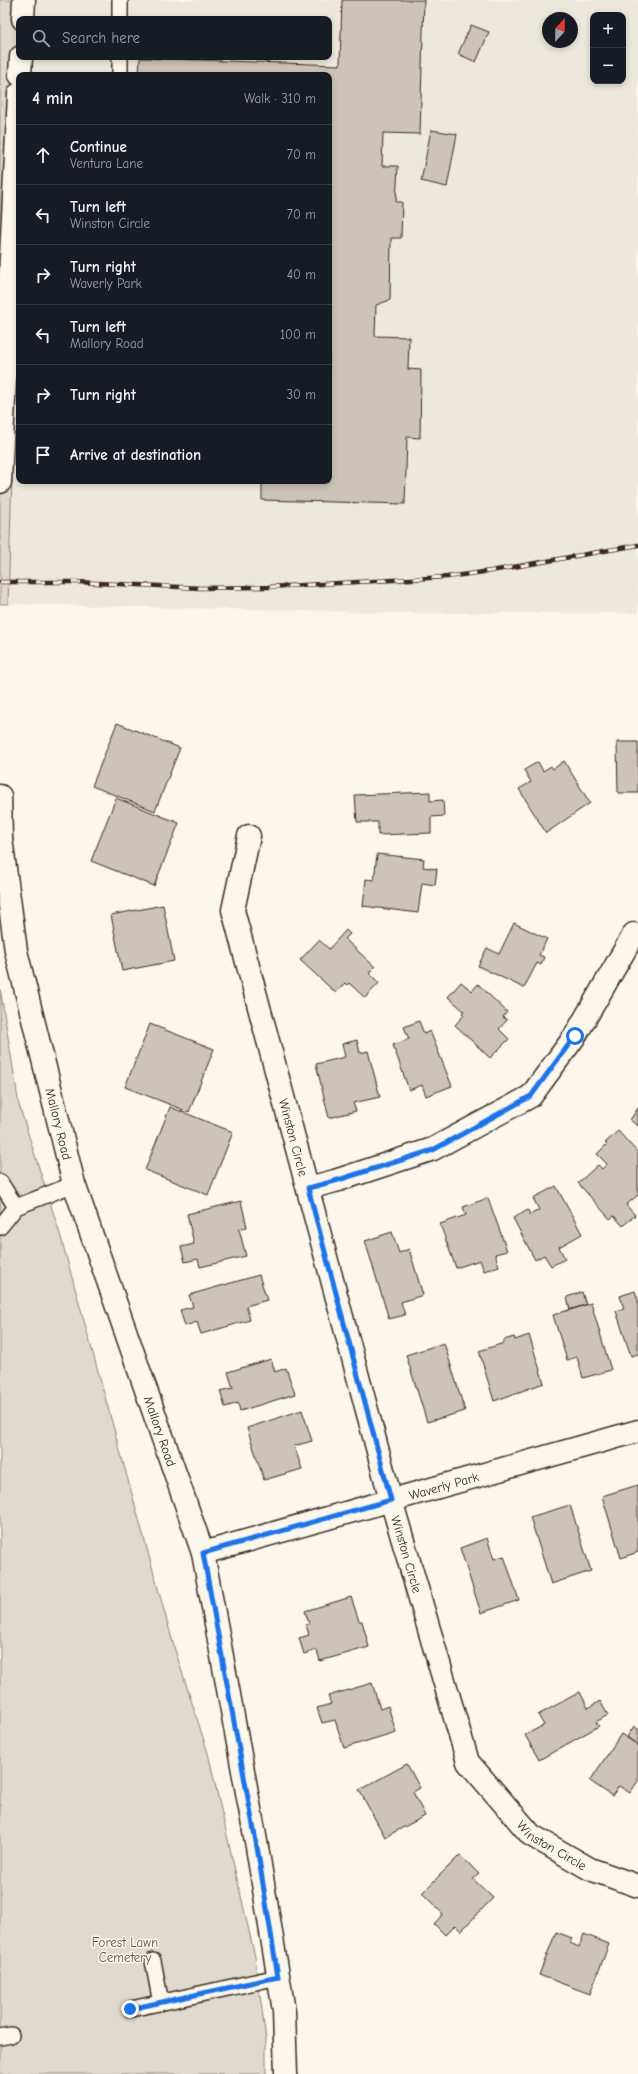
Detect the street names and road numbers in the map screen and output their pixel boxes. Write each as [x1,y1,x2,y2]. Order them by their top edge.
street label: Mallory Road [42,1086,75,1161]
street label: Winston Circle [276,1097,311,1178]
street label: Mallory Road [141,1394,179,1469]
street label: Waverly Park [407,1469,481,1503]
street label: Winston Circle [388,1514,425,1595]
street label: Winston Circle [514,1818,590,1874]

